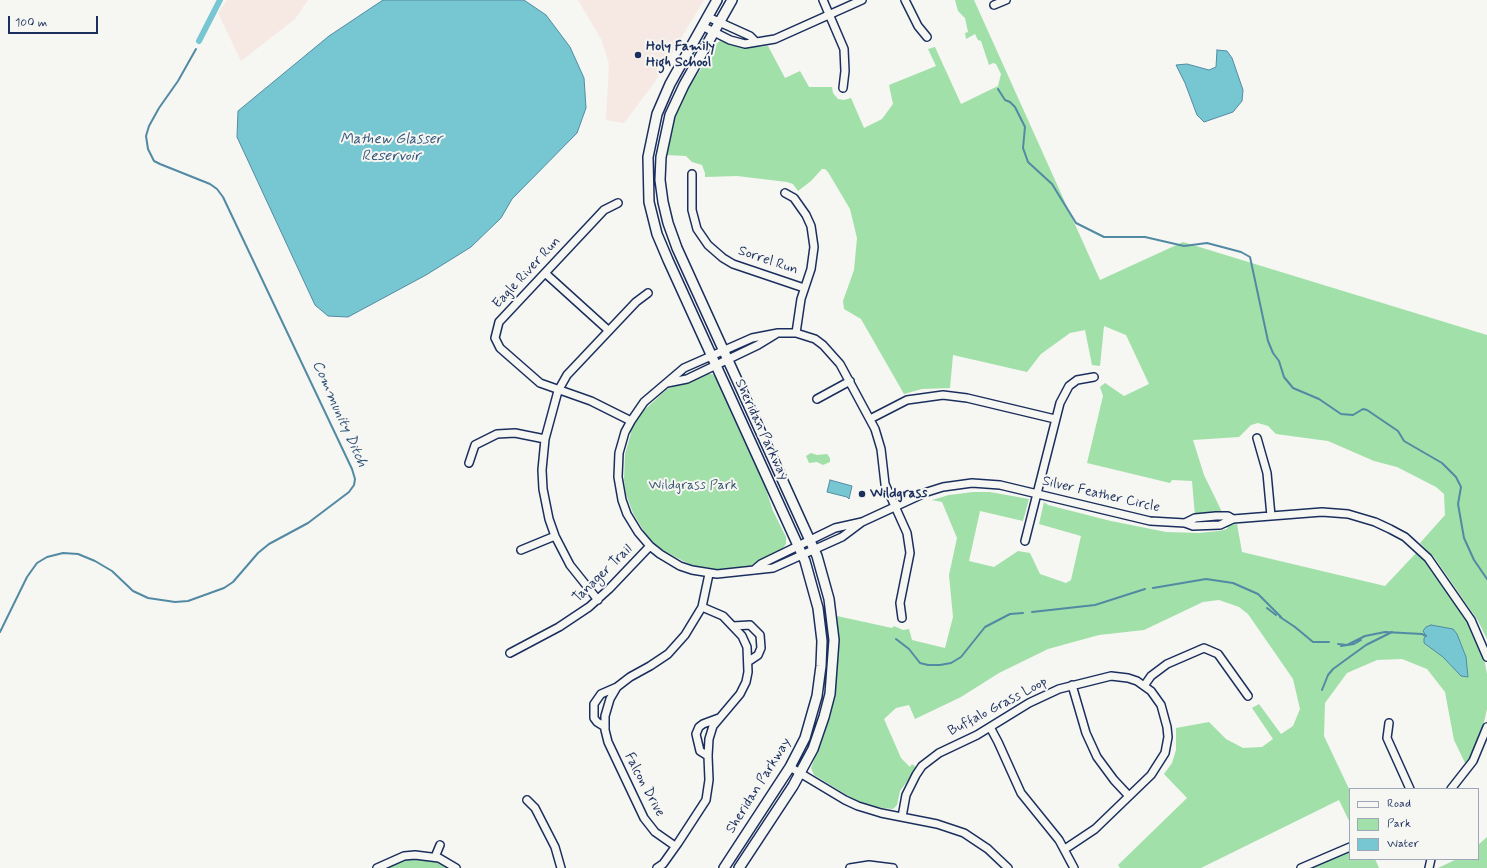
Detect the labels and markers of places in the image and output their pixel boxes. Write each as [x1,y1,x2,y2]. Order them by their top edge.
place label: Holy Family High School [646,39,715,72]
marker: Holy Family High School [633,50,643,60]
place label: Wildgrass [870,486,927,502]
marker: Wildgrass [857,489,867,499]

